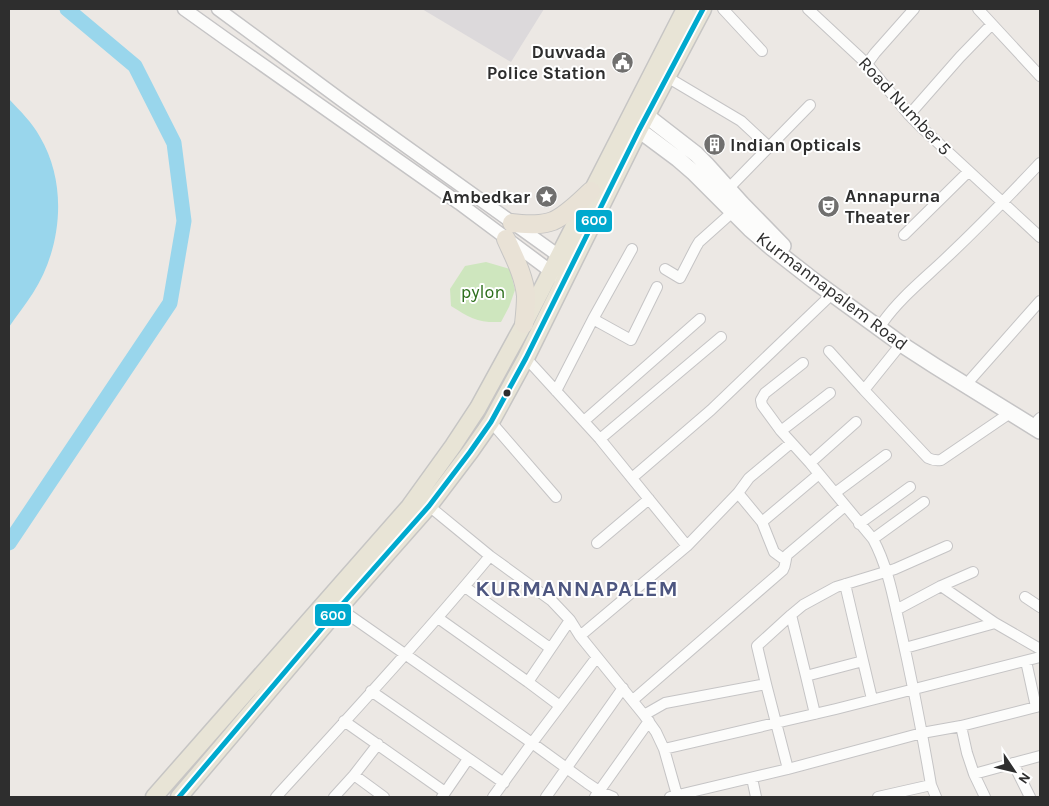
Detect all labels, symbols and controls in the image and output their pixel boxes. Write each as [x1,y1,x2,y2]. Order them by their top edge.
place label: Duvvada Police Station [487,41,606,84]
public building icon: Duvvada Police Station [610,50,634,74]
street label: Road Number 5 [854,52,956,160]
building icon: Indian Opticals [702,133,726,157]
place label: Indian Opticals [730,134,861,156]
place icon: Ambedkar [534,185,558,209]
place label: Annapurna Theater [845,185,940,228]
place label: Ambedkar [442,186,530,208]
theatre icon: Annapurna Theater [817,194,841,218]
line badge: 600 [575,209,613,233]
text: 600 [581,212,607,229]
street label: Kurmannapalem Road [752,227,912,355]
park label: pylon [461,281,505,303]
unlabelled marker [502,388,512,398]
district label: KURMANNAPALEM [475,576,679,602]
line badge: 600 [314,603,352,627]
text: 600 [320,607,346,624]
north arrow [989,746,1039,796]
text: N [1014,769,1034,787]

